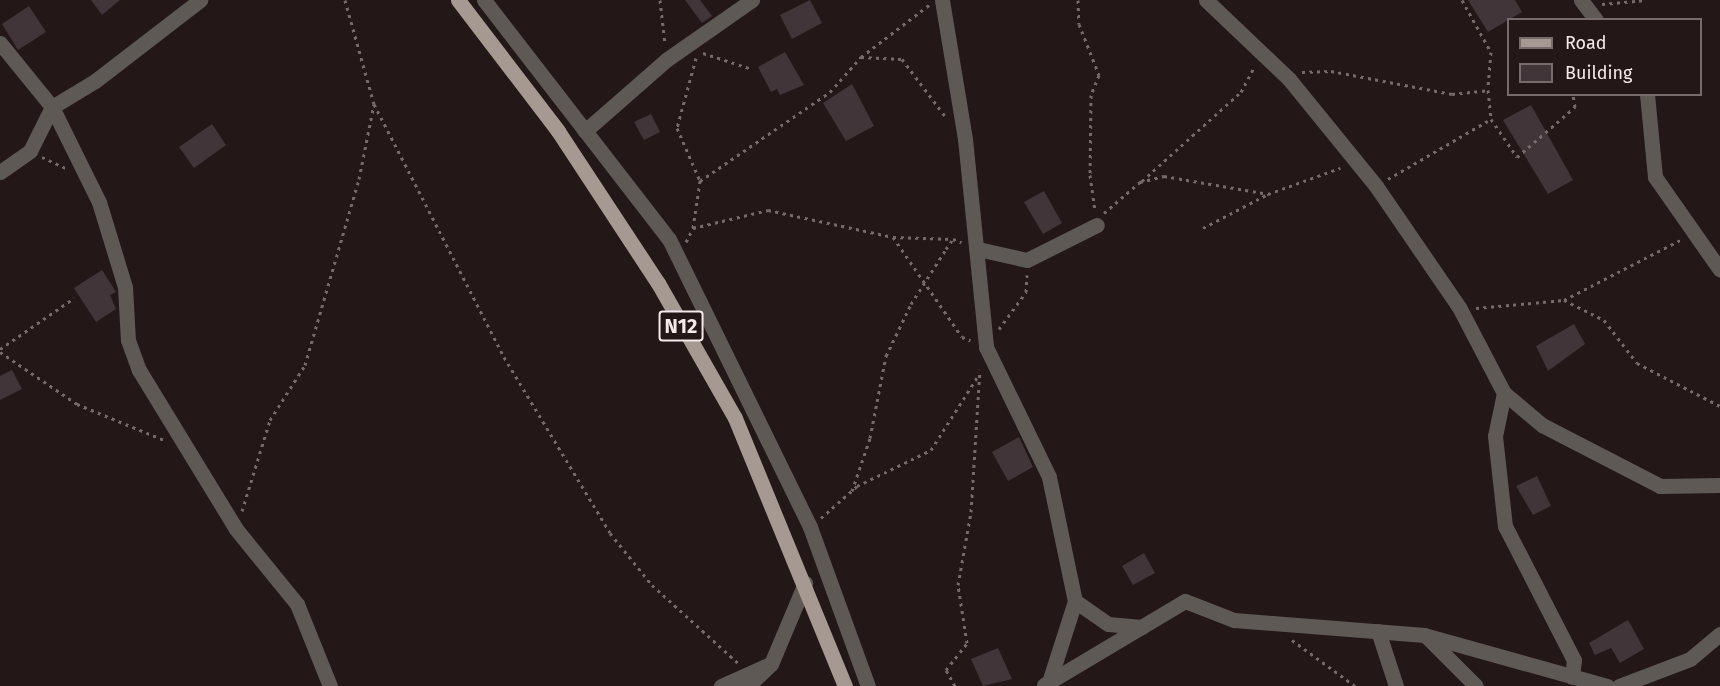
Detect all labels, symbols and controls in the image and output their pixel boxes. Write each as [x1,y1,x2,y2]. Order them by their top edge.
legend [1507,18,1702,96]
text: Road [1565,32,1607,54]
text: Building [1565,62,1632,84]
road number: N12 [658,309,704,343]

